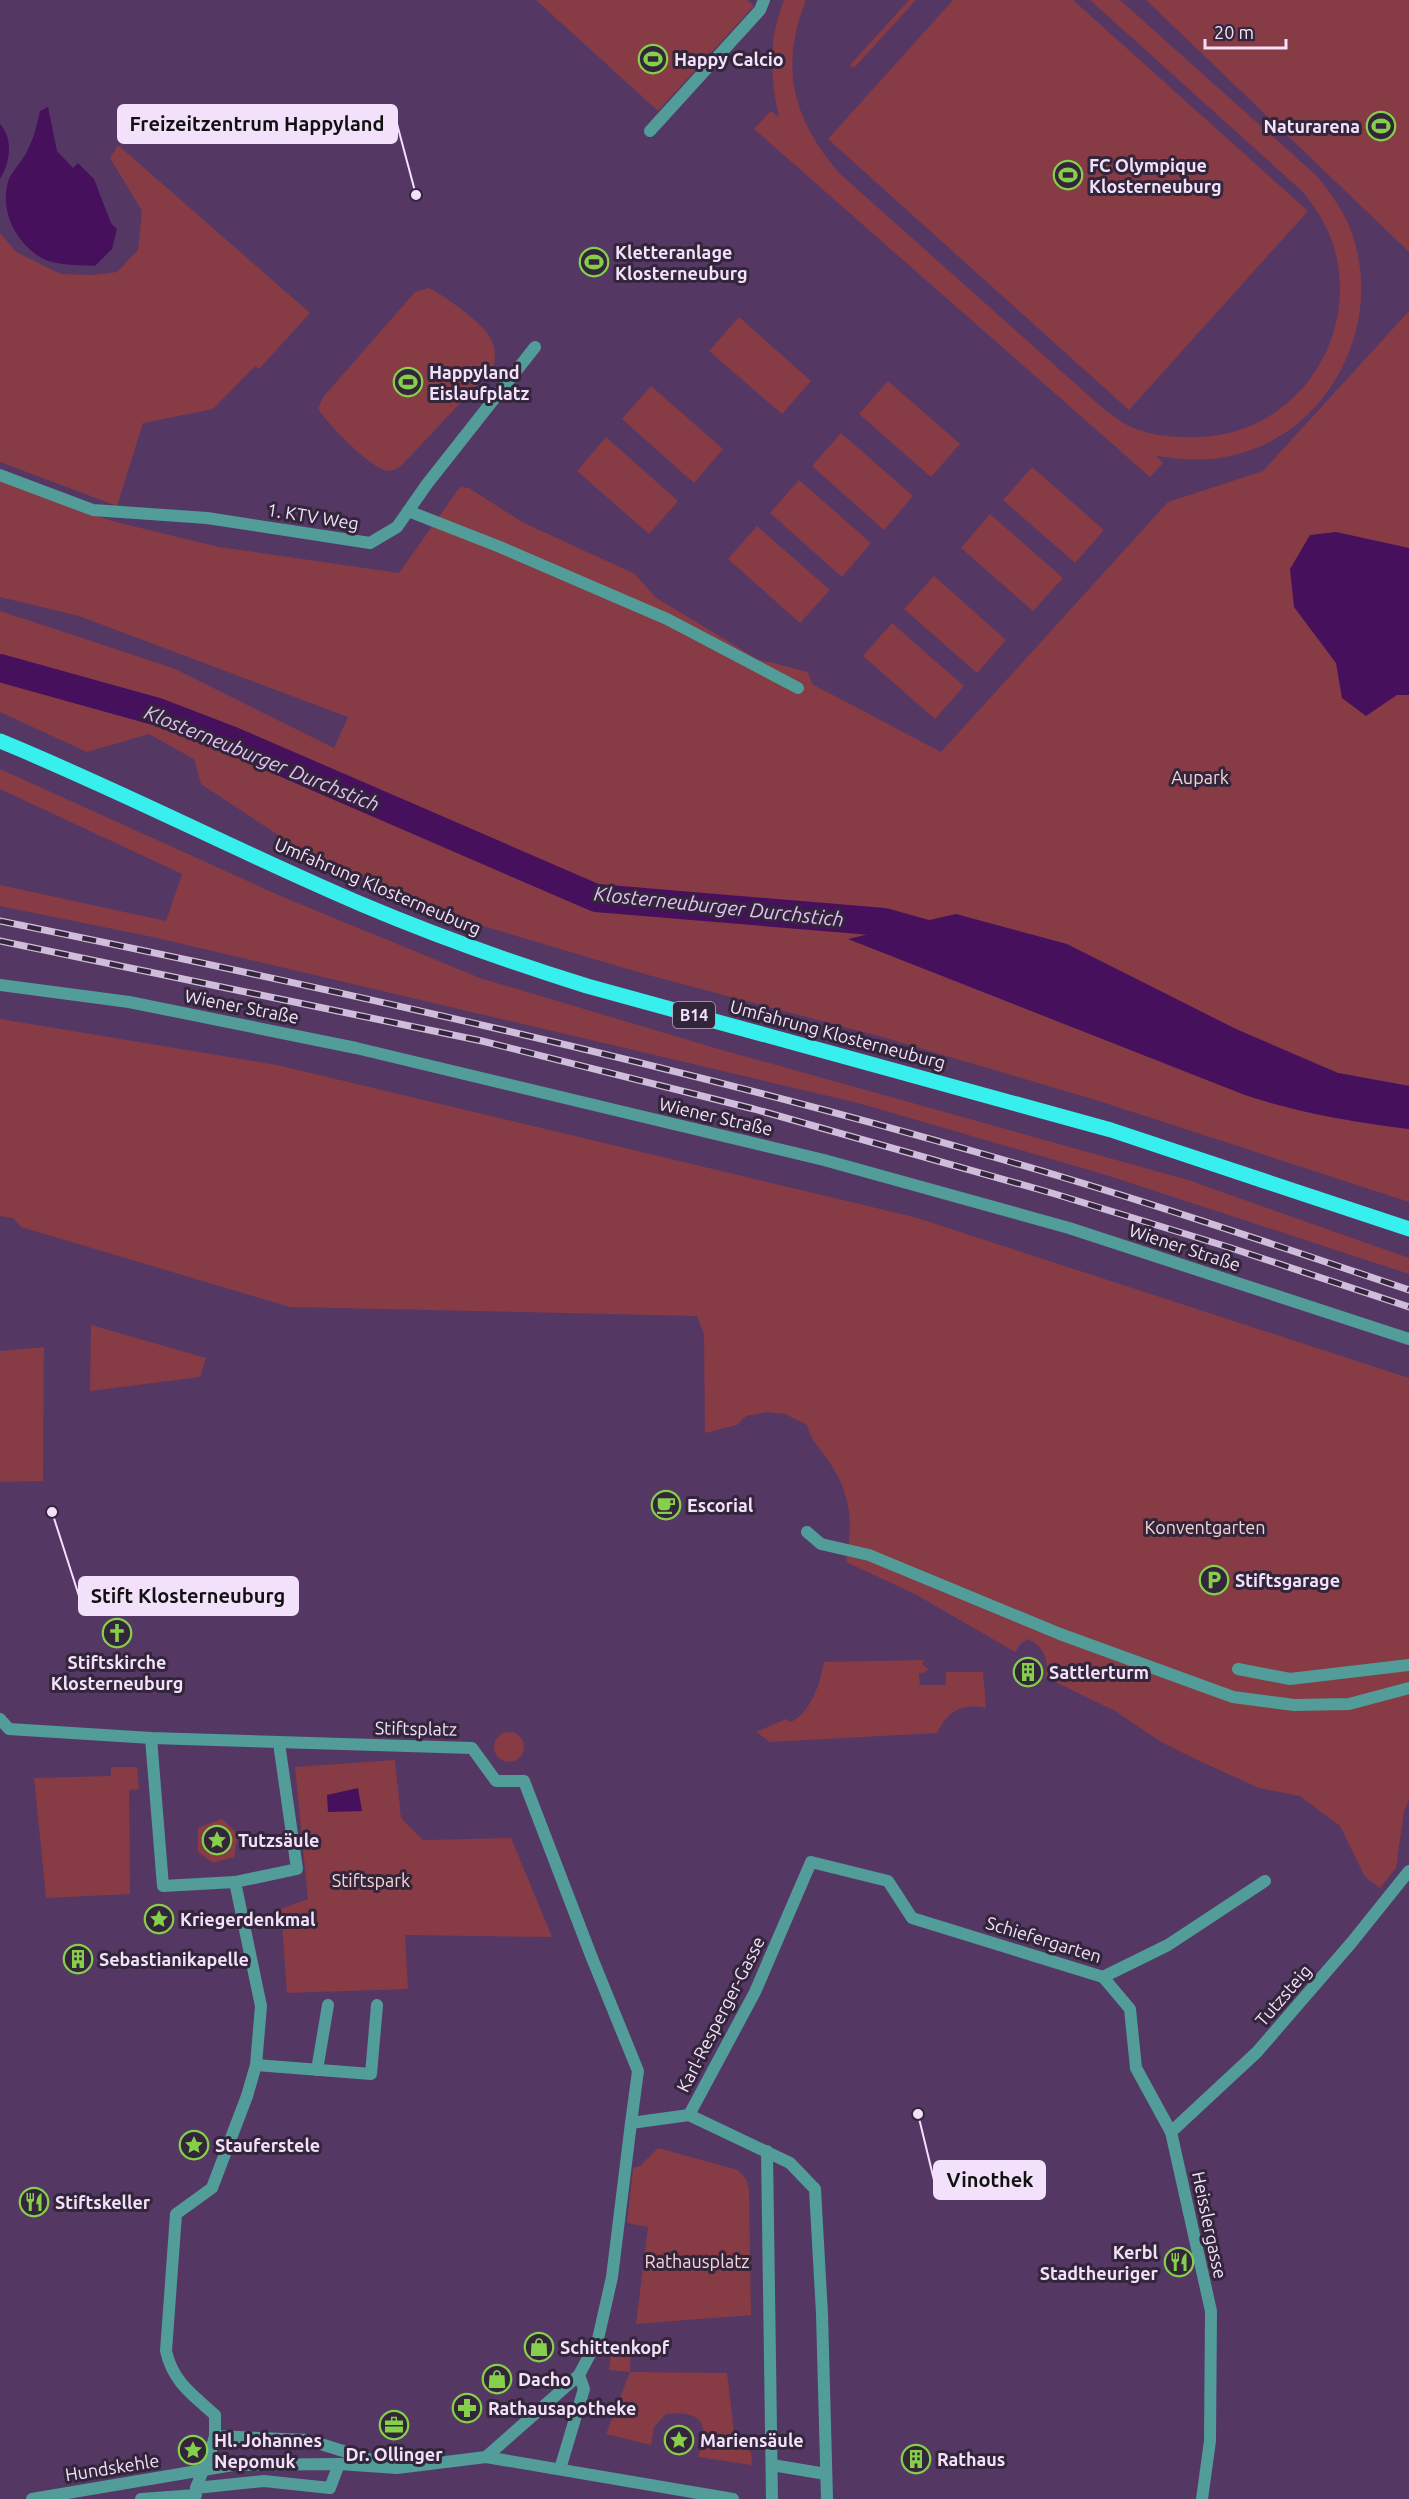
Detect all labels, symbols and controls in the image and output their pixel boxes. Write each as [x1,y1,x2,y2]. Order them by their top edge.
scale bar [1205,12,1286,50]
text: 20 m [1214,22,1254,42]
sports icon: Happy Calcio [637,43,669,75]
place label: Happy Calcio [674,49,784,69]
callout: Freizeitzentrum Happyland [118,105,397,143]
sports icon: Naturarena [1365,110,1397,142]
text: Freizeitzentrum Happyland [129,112,385,135]
place label: Naturarena [1264,116,1360,136]
place label: FC Olympique Klosterneuburg [1089,155,1222,196]
sports icon: FC Olympique Klosterneuburg [1052,159,1084,191]
place label: Kletteranlage Klosterneuburg [615,242,748,283]
sports icon: Kletteranlage Klosterneuburg [578,246,610,278]
place label: Happyland Eislaufplatz [429,362,530,403]
sports icon: Happyland Eislaufplatz [392,366,424,398]
street label: 1. KTV Weg [266,499,360,533]
water label: Klosterneuburger Durchstich [141,700,383,816]
park label: Aupark [1171,767,1229,787]
street label: Umfahrung Klosterneuburg [272,833,484,939]
water label: Klosterneuburger Durchstich [593,881,845,931]
street label: Wiener Straße [183,985,301,1027]
street label: Umfahrung Klosterneuburg [728,996,948,1072]
road number: B14 [673,1002,715,1028]
street label: Wiener Straße [657,1093,775,1139]
street label: Wiener Straße [1127,1220,1243,1274]
cafe icon: Escorial [650,1489,682,1521]
place label: Escorial [687,1495,754,1515]
park label: Konventgarten [1144,1517,1266,1537]
parking icon: Stiftsgarage [1198,1564,1230,1596]
place label: Stiftsgarage [1235,1570,1340,1590]
callout: Stift Klosterneuburg [79,1577,298,1615]
text: Stift Klosterneuburg [91,1584,285,1607]
church icon: Stiftskirche Klosterneuburg [101,1617,133,1649]
place label: Stiftskirche Klosterneuburg [51,1652,183,1693]
building icon: Sattlerturm [1012,1656,1044,1688]
place label: Sattlerturm [1049,1662,1149,1682]
street label: Stiftsplatz [375,1717,457,1739]
place icon: Tutzsäule [201,1824,233,1856]
place label: Tutzsäule [238,1830,319,1850]
park label: Stiftspark [332,1870,410,1890]
place icon: Kriegerdenkmal [143,1903,175,1935]
place label: Kriegerdenkmal [180,1909,316,1929]
street label: Schiefergarten [984,1912,1104,1966]
street label: Karl-Resperger-Gasse [672,1933,768,2095]
building icon: Sebastianikapelle [62,1943,94,1975]
place label: Sebastianikapelle [99,1949,249,1969]
street label: Tutzsteig [1251,1960,1315,2030]
place icon: Stauferstele [178,2129,210,2161]
place label: Stauferstele [215,2135,320,2155]
callout: Vinothek [934,2161,1045,2199]
text: Vinothek [946,2168,1034,2191]
street label: Heisslergasse [1189,2170,1231,2280]
restaurant icon: Stiftskeller [18,2186,50,2218]
place label: Stiftskeller [55,2192,151,2212]
place label: Kerbl Stadtheuriger [1040,2242,1159,2283]
restaurant icon: Kerbl Stadtheuriger [1163,2246,1195,2278]
park label: Rathausplatz [644,2251,750,2271]
shop icon: Schittenkopf [523,2331,555,2363]
place label: Schittenkopf [560,2337,670,2357]
shop icon: Dacho [481,2363,513,2395]
place label: Dacho [518,2369,571,2389]
pharmacy icon: Rathausapotheke [451,2392,483,2424]
place label: Rathausapotheke [488,2398,636,2418]
office icon: Dr. Ollinger [378,2409,410,2441]
place icon: Mariensäule [663,2424,695,2456]
place label: Hl. Johannes Nepomuk [214,2430,322,2471]
place label: Mariensäule [700,2430,804,2450]
place icon: Hl. Johannes Nepomuk [177,2434,209,2466]
building icon: Rathaus [900,2443,932,2475]
place label: Dr. Ollinger [345,2444,443,2464]
place label: Rathaus [937,2449,1005,2469]
street label: Hundskehle [63,2450,161,2484]

